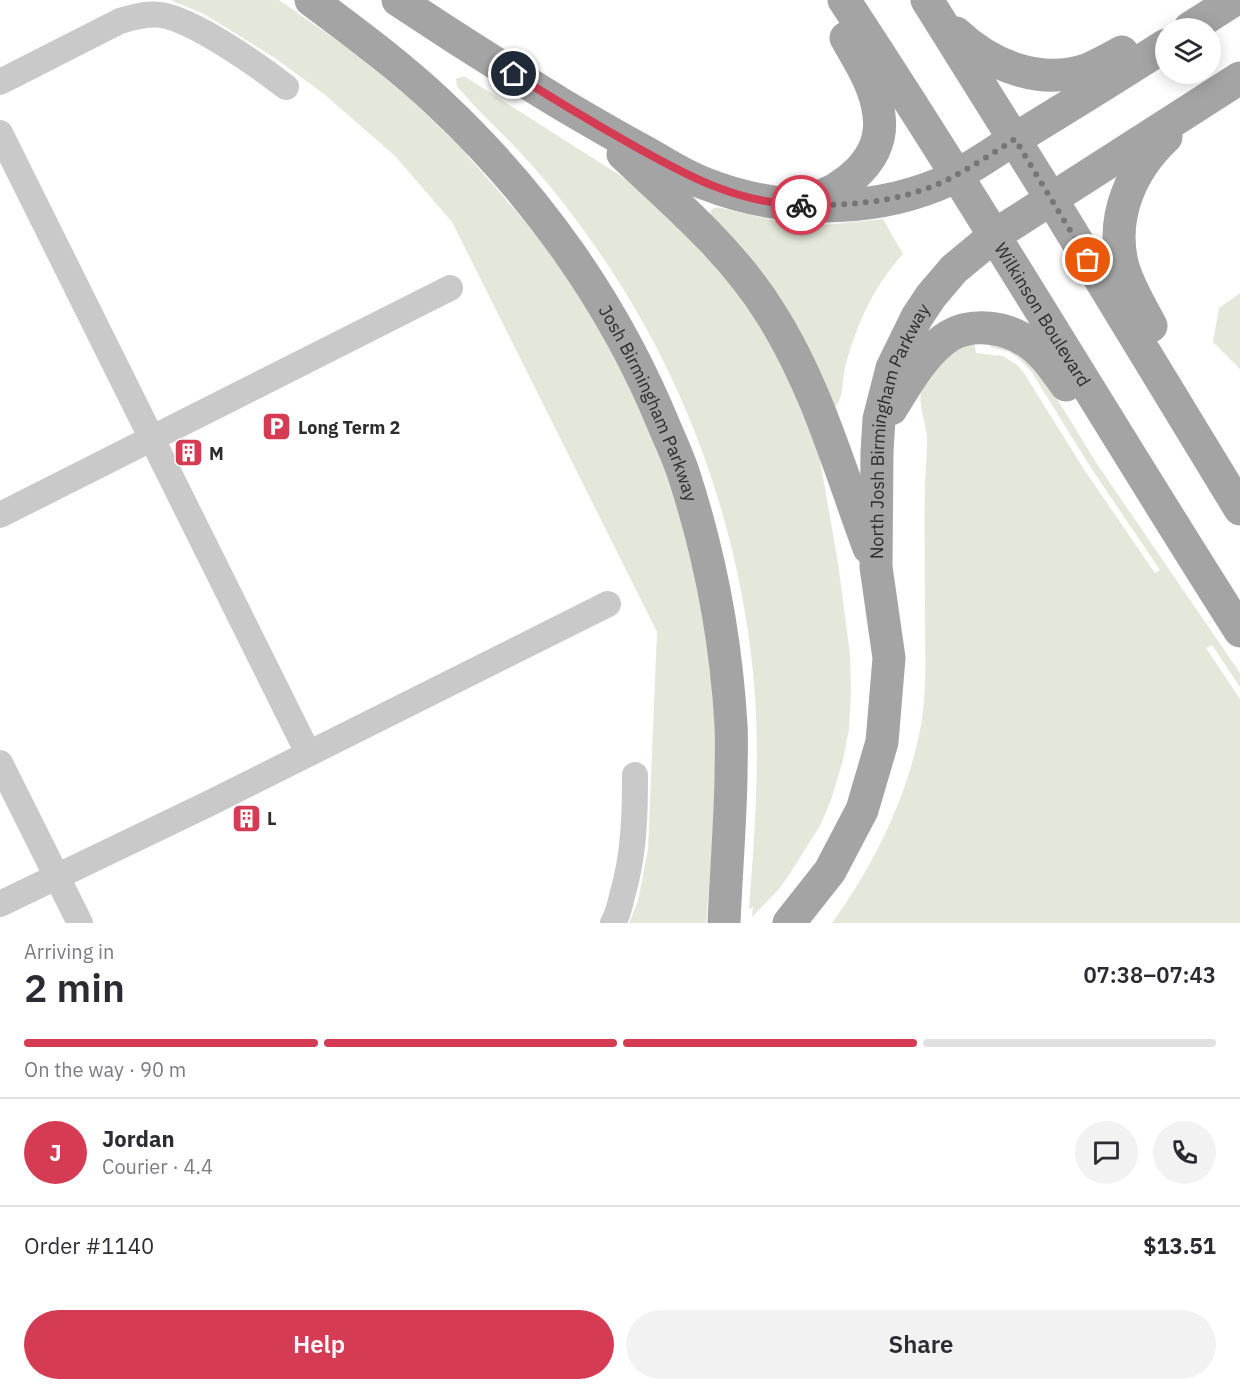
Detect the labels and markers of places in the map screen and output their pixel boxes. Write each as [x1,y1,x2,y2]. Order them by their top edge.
pin [488,48,539,99]
pin [1062,234,1113,285]
parking icon: Long Term 2 [261,411,293,443]
place label: Long Term 2 [298,416,400,439]
building icon: M [172,437,204,469]
place label: M [209,442,224,465]
building icon: L [230,802,262,834]
place label: L [267,807,277,830]

